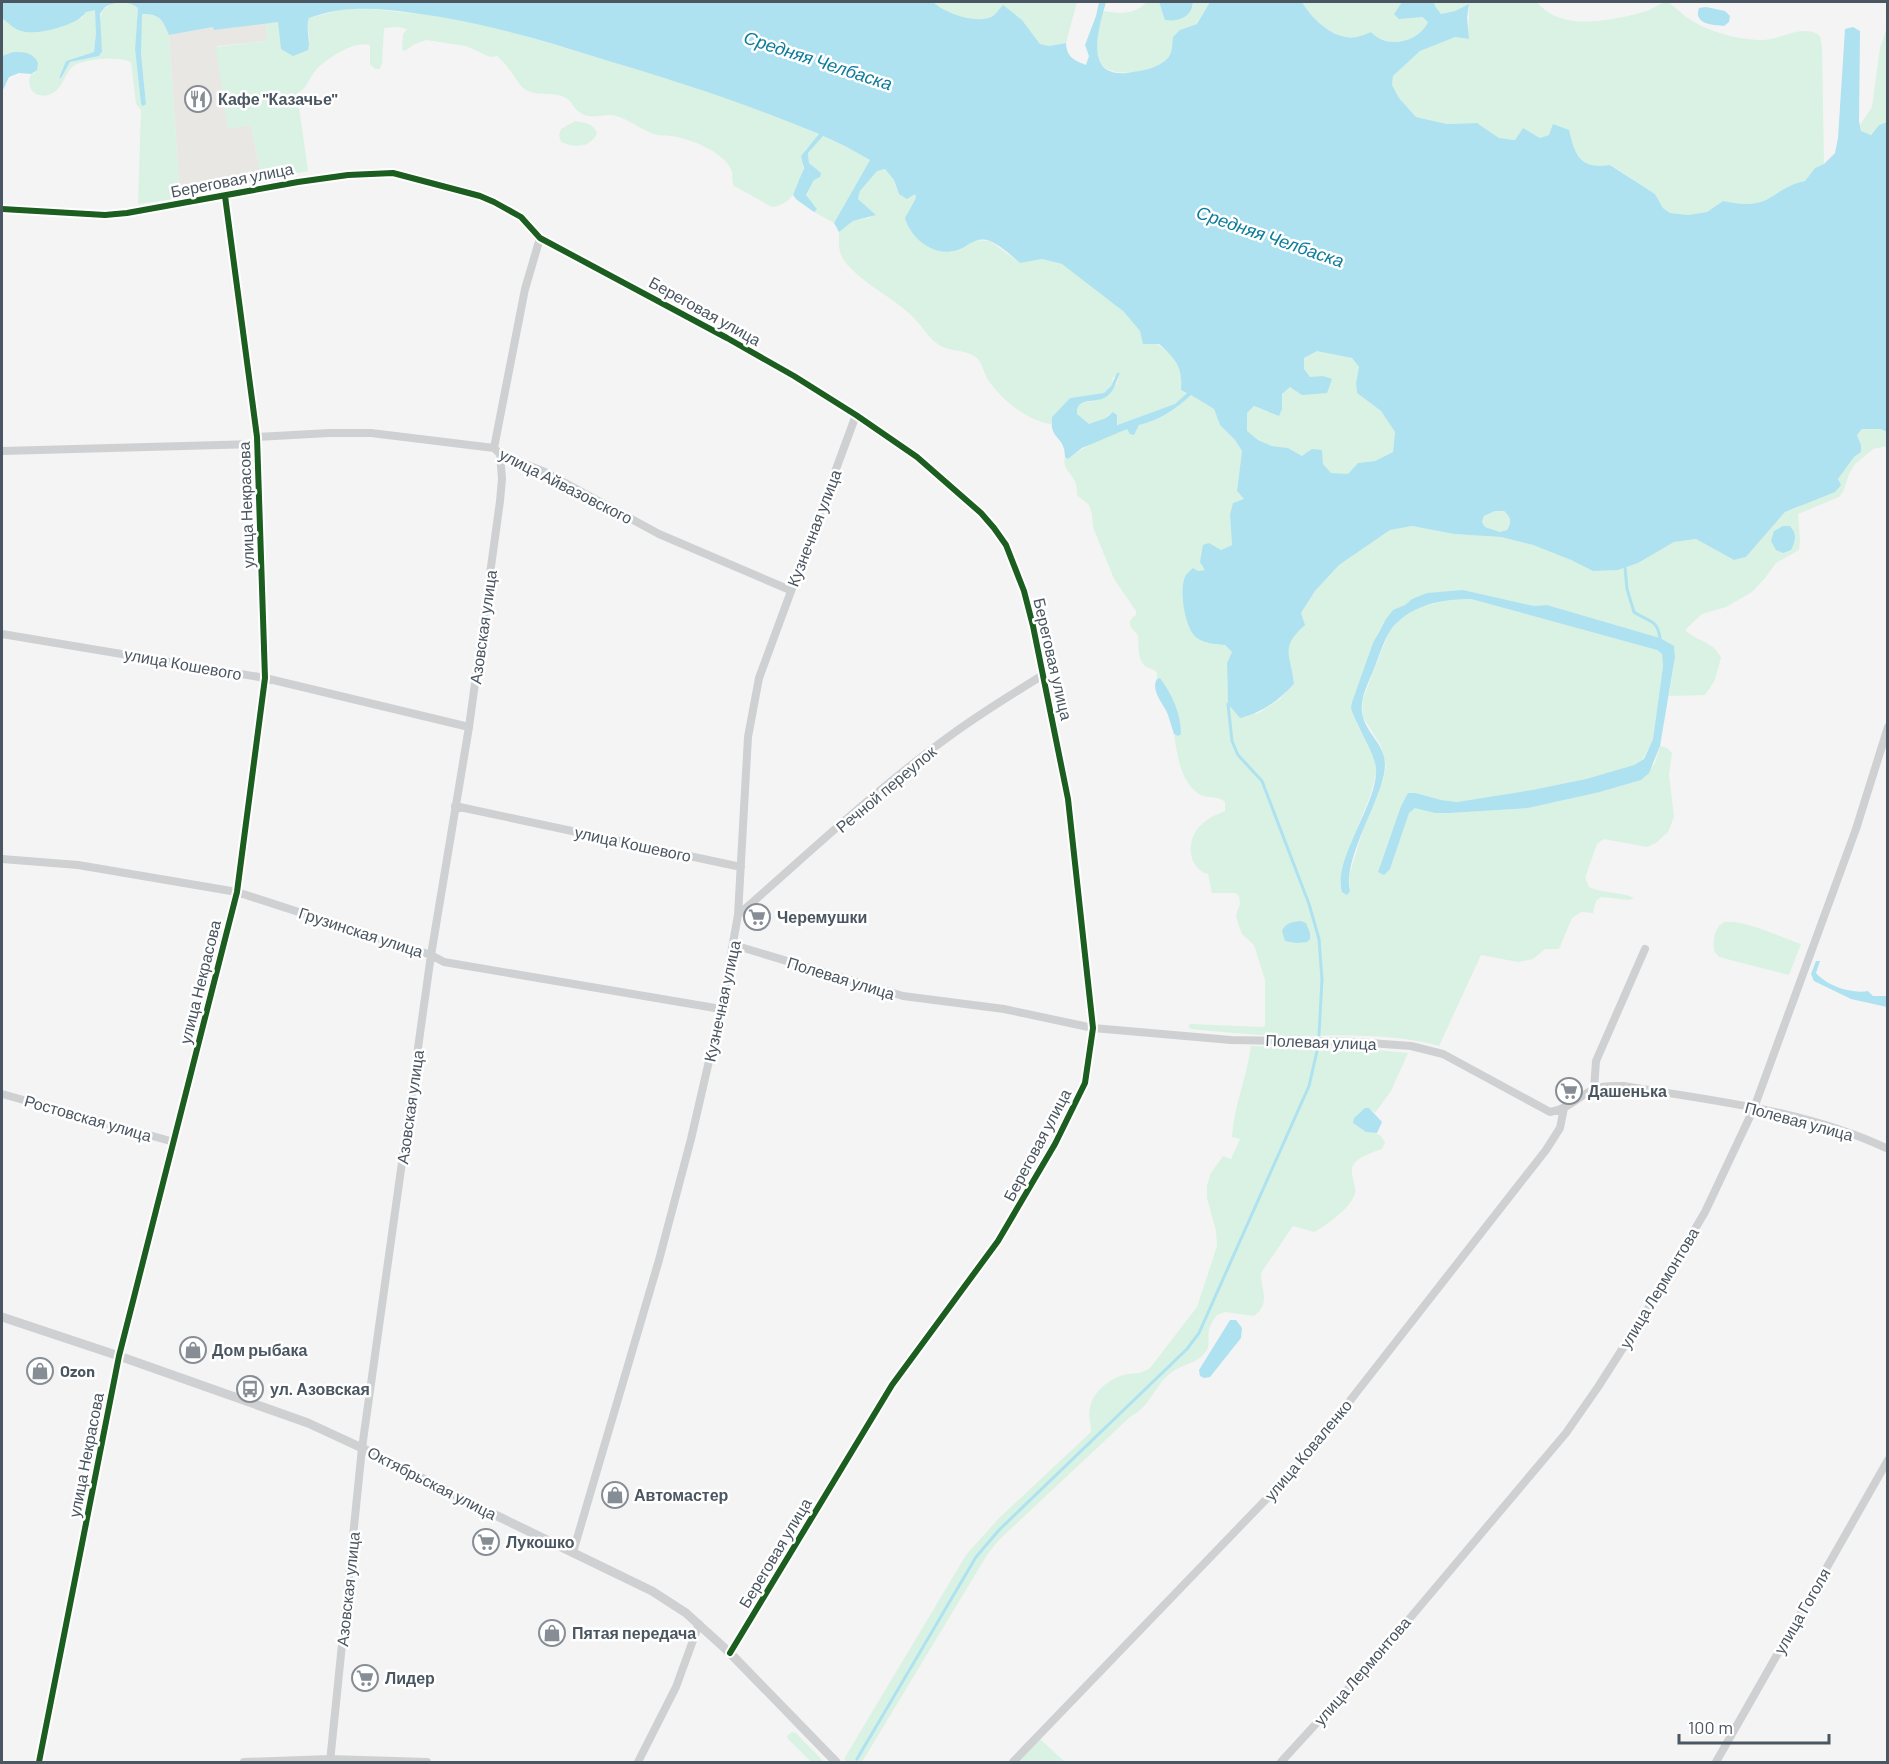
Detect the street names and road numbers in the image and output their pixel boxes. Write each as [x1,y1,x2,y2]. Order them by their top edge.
street label: Береговая улица [169,158,295,201]
street label: Береговая улица [646,272,764,349]
street label: улица Некрасова [234,441,257,569]
street label: улица Айвазовского [497,444,636,527]
street label: Кузнечная улица [782,467,845,589]
street label: Азовская улица [465,569,500,685]
street label: Береговая улица [1030,596,1077,722]
street label: улица Кошевого [123,644,243,683]
street label: Речной переулок [832,741,940,836]
street label: улица Кошевого [573,822,693,865]
street label: Грузинская улица [297,902,426,961]
street label: улица Некрасова [175,918,224,1046]
street label: Кузнечная улица [699,938,744,1063]
street label: Полевая улица [785,952,897,1003]
street label: Полевая улица [1265,1030,1377,1053]
street label: Азовская улица [392,1049,427,1165]
street label: Береговая улица [999,1085,1074,1204]
street label: Ростовская улица [22,1090,154,1145]
street label: Полевая улица [1743,1097,1855,1144]
street label: улица Лермонтова [1615,1224,1702,1352]
street label: улица Некрасова [64,1391,107,1519]
street label: улица Коваленко [1260,1395,1355,1504]
street label: Октябрьская улица [365,1442,500,1523]
street label: Береговая улица [734,1494,815,1611]
street label: Азовская улица [332,1531,363,1647]
street label: улица Гоголя [1769,1565,1834,1657]
street label: улица Лермонтова [1309,1612,1414,1729]

